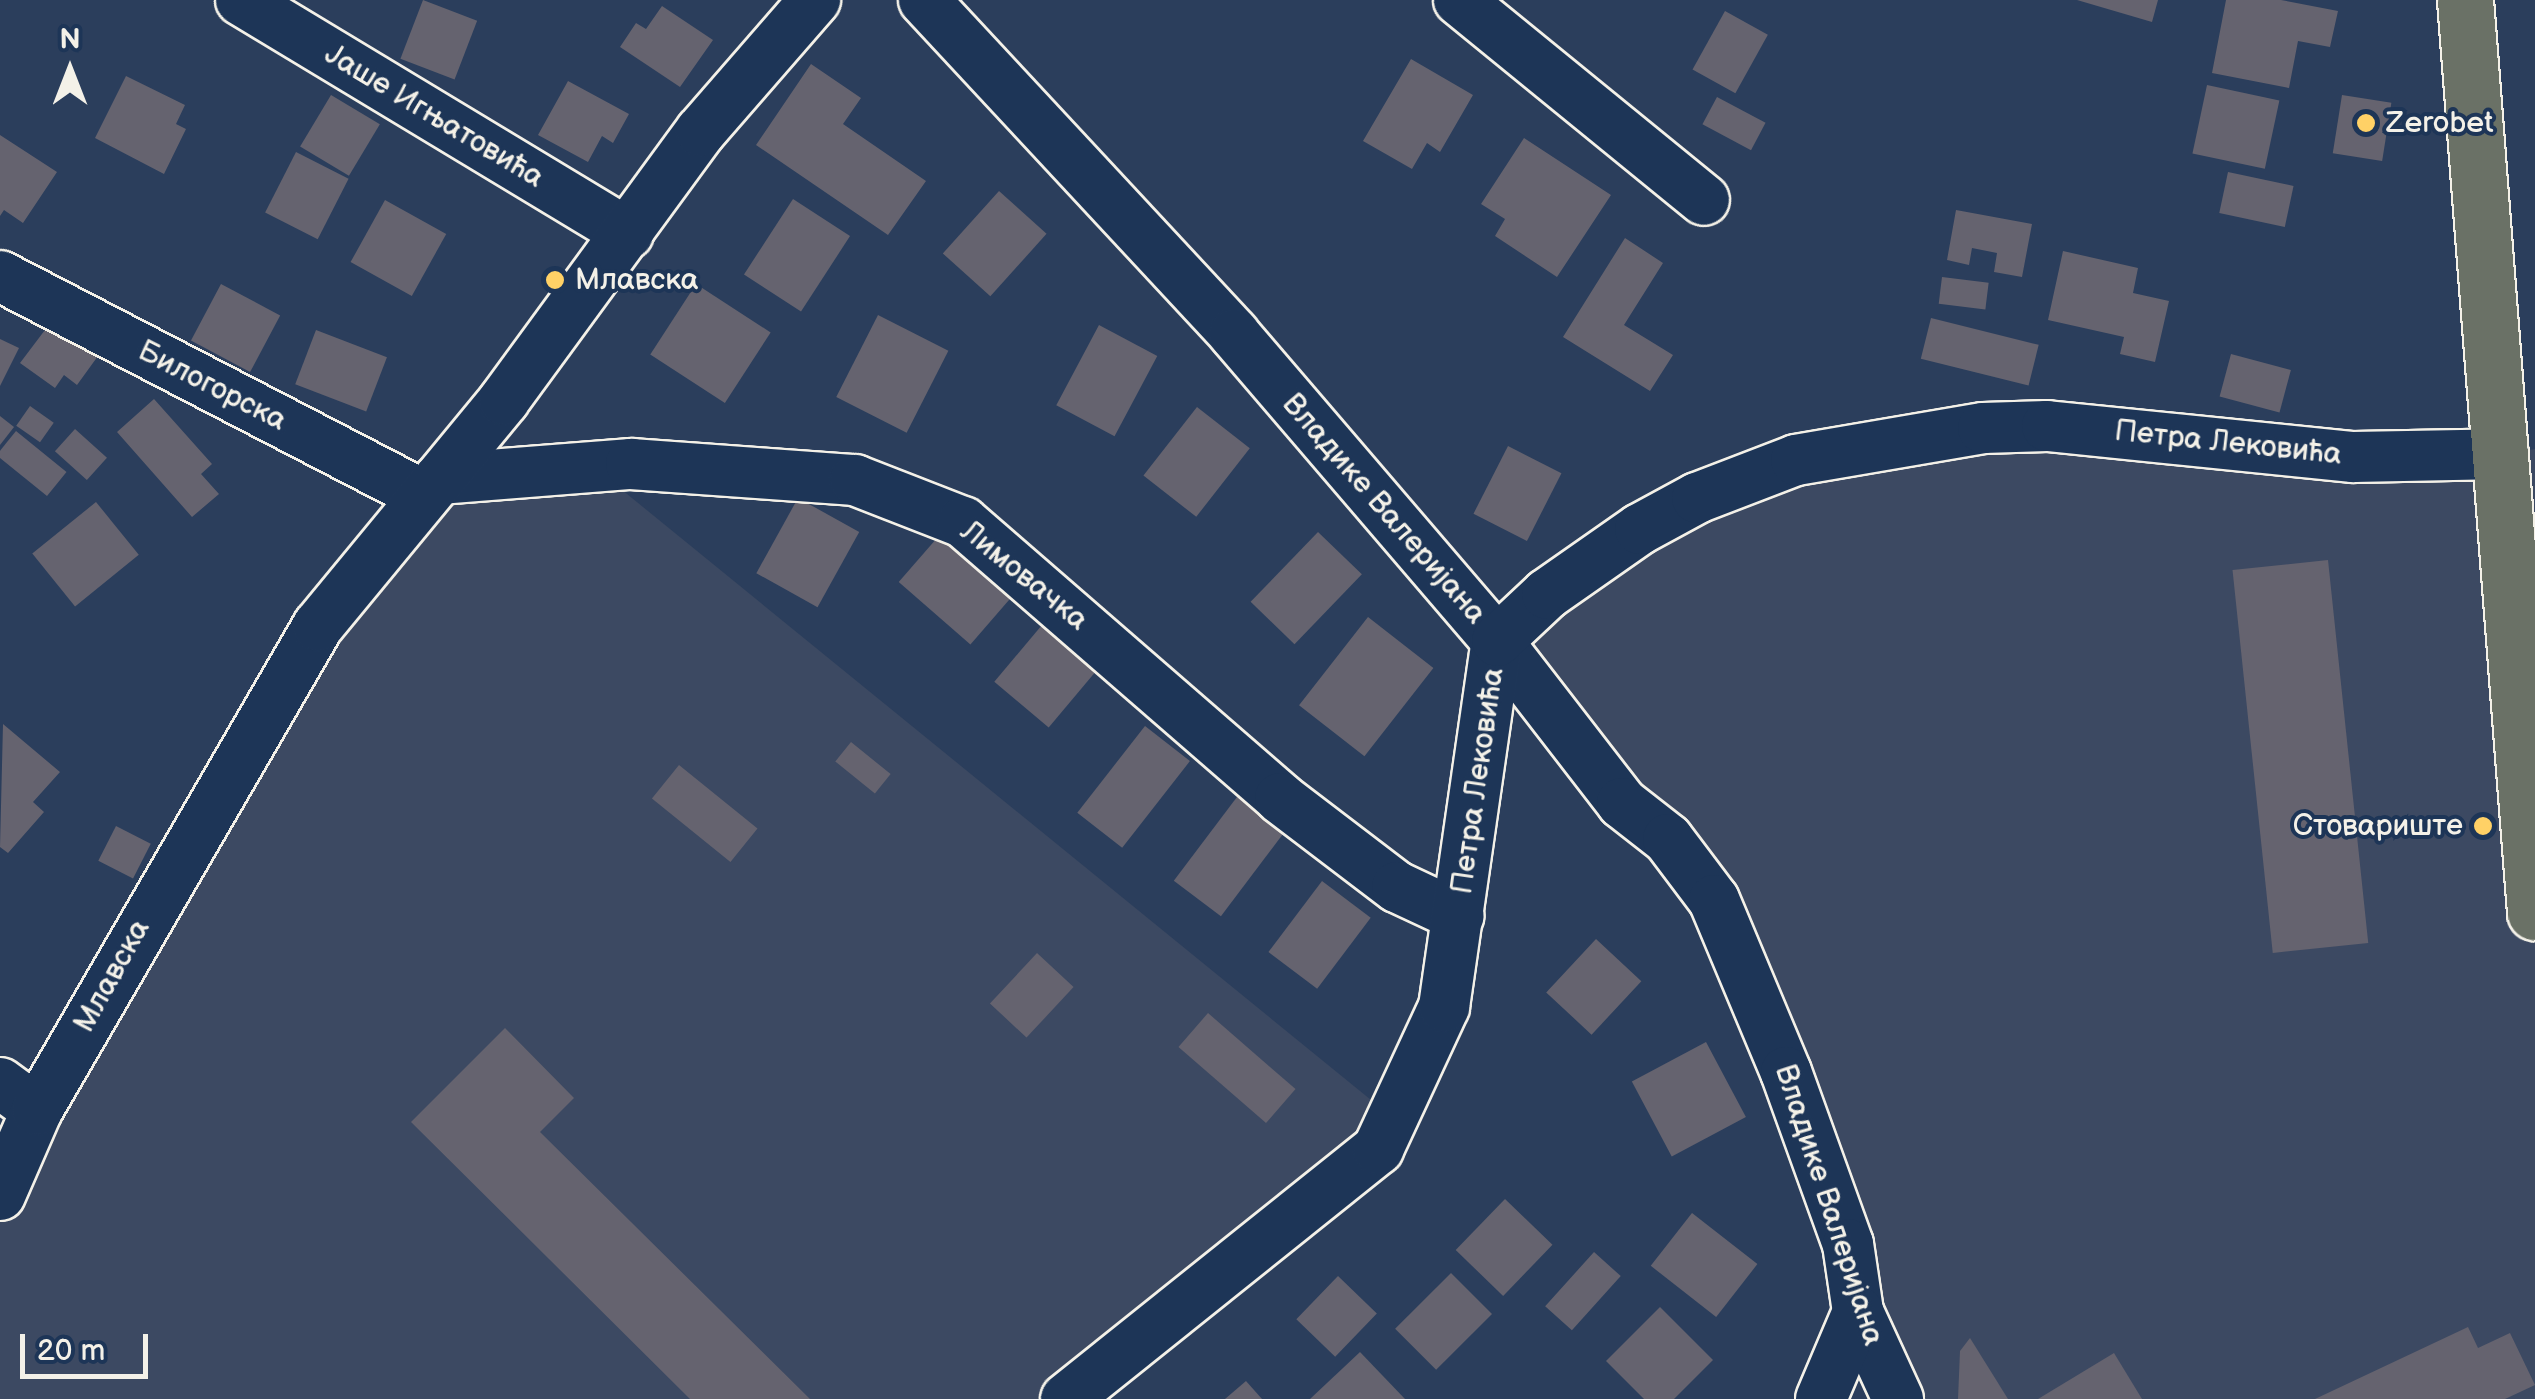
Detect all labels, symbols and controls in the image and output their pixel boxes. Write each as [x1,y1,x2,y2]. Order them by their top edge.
north arrow [20,20,120,120]
text: N [59,23,81,56]
street label: Јаше Игњатовића [318,36,550,196]
place label: Zerobet [2386,105,2493,141]
marker: Zerobet [2355,112,2377,134]
place label: Млавска [575,262,698,298]
marker: Млавска [544,269,566,291]
street label: Билогорска [132,333,292,439]
street label: Владике Валеријана [1274,387,1494,631]
street label: Петра Лековића [2113,413,2343,473]
street label: Лимовачка [953,514,1095,638]
street label: Петра Лековића [1444,666,1512,896]
place label: Стовариште [2293,808,2463,844]
marker: Стовариште [2472,815,2494,837]
street label: Млавска [66,913,158,1039]
street label: Владике Валеријана [1767,1060,1891,1350]
scale bar [25,1314,152,1376]
text: 20 m [37,1333,105,1369]

